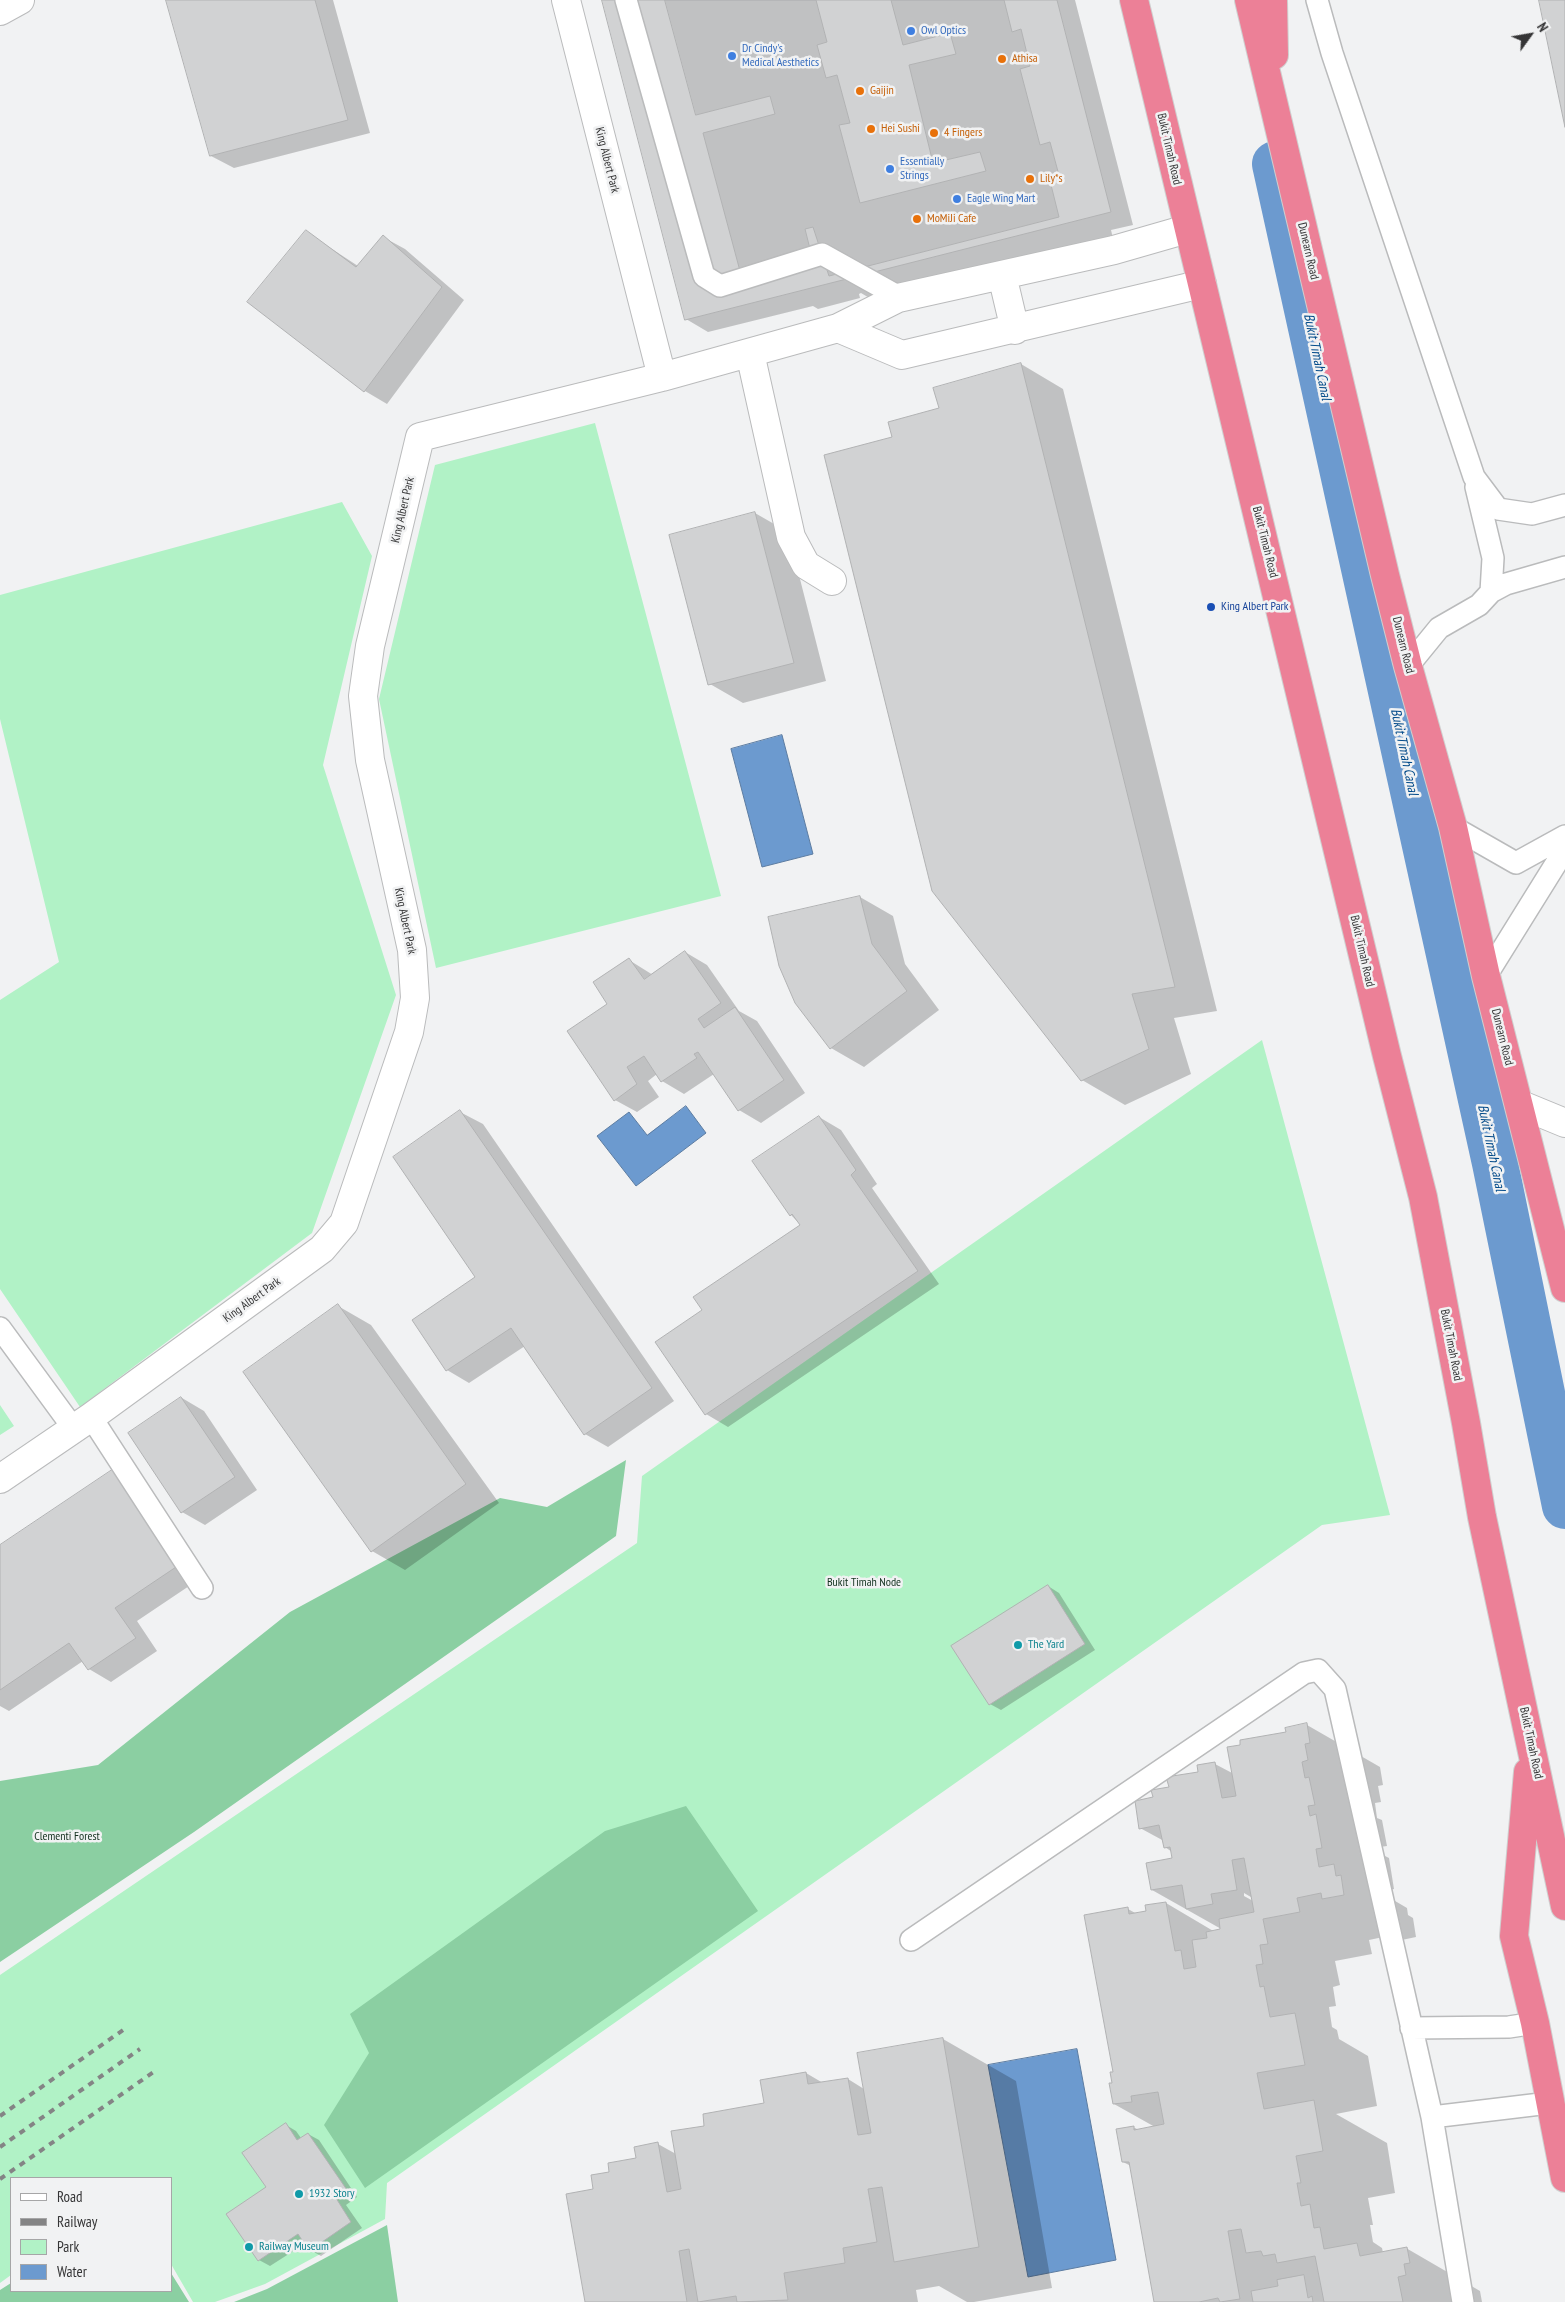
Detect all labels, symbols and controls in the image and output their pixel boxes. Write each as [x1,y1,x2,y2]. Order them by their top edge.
north arrow [1505,10,1555,60]
text: N [1533,19,1552,35]
place label: Owl Optics [921,24,966,38]
marker: Owl Optics [905,25,917,37]
place label: Dr Cindy's Medical Aesthetics [742,42,819,70]
marker: Dr Cindy's Medical Aesthetics [726,50,738,62]
place label: Athisa [1012,52,1038,66]
marker: Athisa [996,53,1008,65]
place label: Gaijin [870,84,894,98]
marker: Gaijin [854,85,866,97]
street label: Bukit Timah Road [1154,112,1184,186]
place label: Hei Sushi [881,122,920,136]
marker: Hei Sushi [865,123,877,135]
street label: King Albert Park [592,126,622,194]
place label: 4 Fingers [944,126,982,140]
marker: 4 Fingers [928,127,940,139]
place label: Essentially Strings [900,155,944,183]
marker: Essentially Strings [884,163,896,175]
place label: Lily*s [1040,172,1063,186]
marker: Lily*s [1024,173,1036,185]
place label: Eagle Wing Mart [967,192,1035,206]
marker: Eagle Wing Mart [951,193,963,205]
place label: MoMiJi Cafe [927,212,976,226]
marker: MoMiJi Cafe [911,213,923,225]
street label: Dunearn Road [1294,221,1322,281]
water label: Bukit Timah Canal [1300,312,1334,402]
street label: King Albert Park [388,476,418,544]
street label: Bukit Timah Road [1249,505,1281,579]
place label: King Albert Park [1221,600,1288,614]
marker: King Albert Park [1205,601,1217,613]
street label: Dunearn Road [1389,615,1417,675]
water label: Bukit Timah Canal [1387,707,1421,797]
street label: King Albert Park [391,887,419,955]
street label: Bukit Timah Road [1347,914,1377,988]
street label: Dunearn Road [1488,1007,1516,1067]
water label: Bukit Timah Canal [1474,1103,1508,1193]
street label: King Albert Park [221,1274,283,1326]
street label: Bukit Timah Road [1437,1308,1465,1382]
park label: Bukit Timah Node [827,1576,901,1590]
place label: The Yard [1028,1638,1064,1652]
marker: The Yard [1012,1639,1024,1651]
street label: Bukit Timah Road [1516,1706,1546,1780]
park label: Clementi Forest [34,1830,100,1844]
legend [10,2177,172,2292]
text: Road [57,2187,83,2206]
place label: 1932 Story [309,2187,354,2201]
marker: 1932 Story [293,2188,305,2200]
text: Railway [57,2212,97,2231]
text: Park [57,2237,79,2256]
place label: Railway Museum [259,2240,329,2254]
marker: Railway Museum [243,2241,255,2253]
text: Water [57,2262,87,2281]

